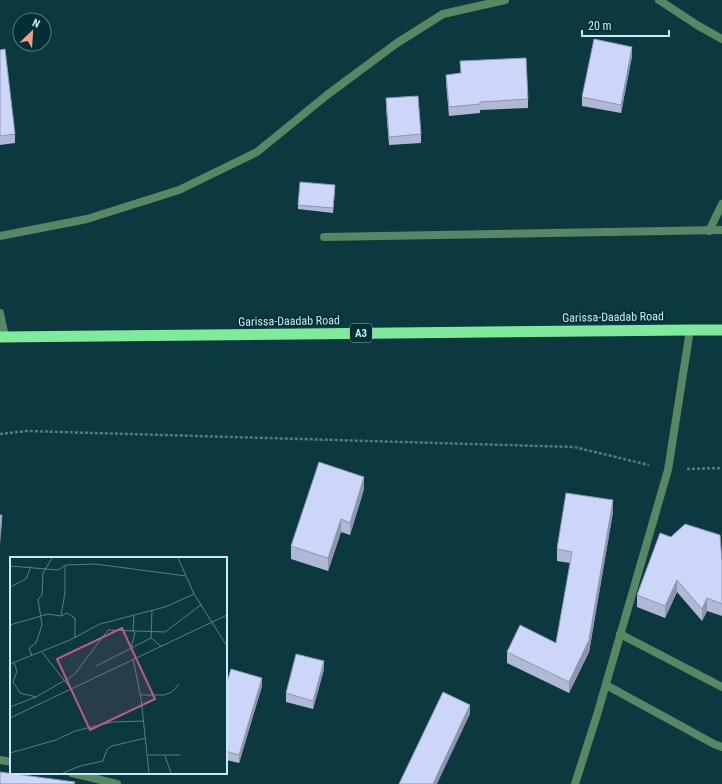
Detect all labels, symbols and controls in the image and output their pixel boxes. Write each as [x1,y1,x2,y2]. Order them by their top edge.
north arrow [12,12,52,52]
scale bar [582,12,669,38]
text: N [30,16,42,31]
text: 20 m [588,19,612,33]
street label: Garissa-Daadab Road [562,309,664,325]
street label: Garissa-Daadab Road [238,313,340,329]
road number: A3 [350,324,372,342]
inset map [10,557,227,774]

